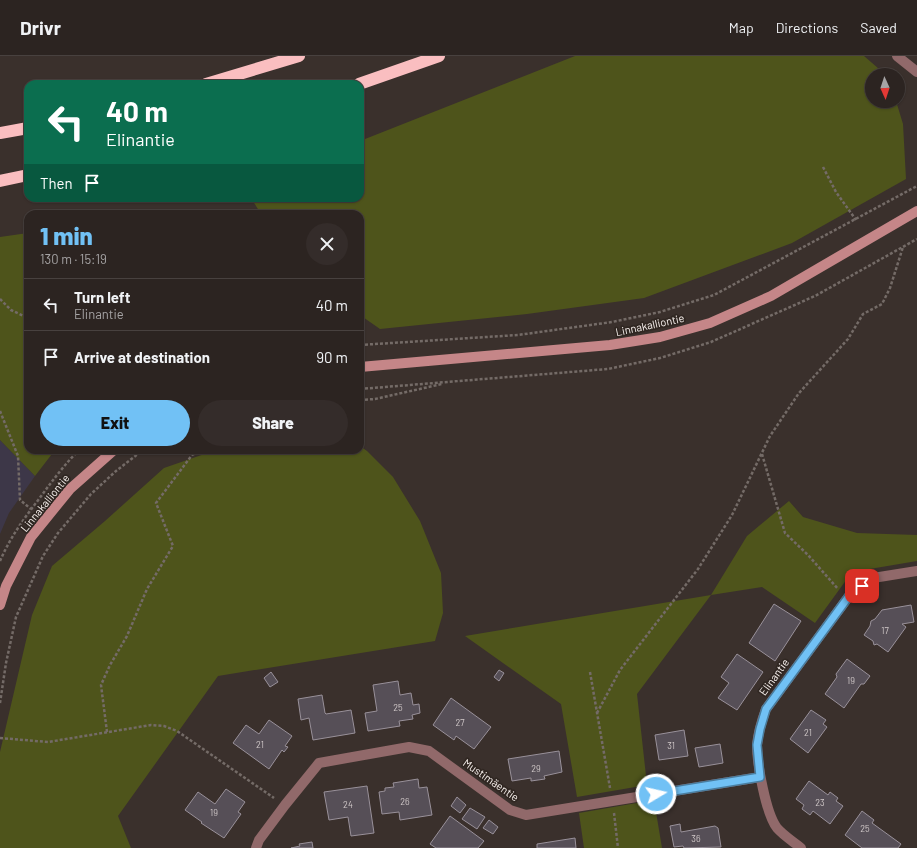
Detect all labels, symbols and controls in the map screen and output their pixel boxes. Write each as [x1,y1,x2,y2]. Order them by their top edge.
text: Drivr [20,16,61,39]
text: Map [729,19,754,36]
text: Directions [776,19,838,36]
text: Saved [860,19,897,36]
north arrow [865,68,905,108]
map controls [865,68,905,108]
text: 40 m [106,94,168,128]
icon: left [40,96,92,148]
text: Elinantie [106,128,175,150]
icon: arrive [81,172,103,194]
text: Then [40,174,73,192]
text: 1 min [40,221,93,250]
button: close [306,223,348,265]
text: 130 m · 15:19 [40,251,107,267]
text: Turn left [74,288,130,306]
icon: left [40,294,62,316]
text: 40 m [316,296,348,314]
text: Elinantie [74,306,124,322]
street label: Linnakalliontie [614,311,686,338]
icon: arrive [40,346,62,368]
text: Arrive at destination [74,348,210,366]
text: 90 m [316,348,348,366]
button: Exit [40,400,190,446]
button: Share [198,400,348,446]
street label: Linnakalliontie [18,471,72,534]
pin [845,569,879,603]
icon: arrive [851,575,873,597]
house number: 17 [881,625,889,636]
street label: Elinantie [756,656,791,698]
house number: 19 [847,675,855,686]
house number: 25 [393,702,403,713]
house number: 27 [455,717,465,728]
house number: 21 [804,727,812,738]
house number: 21 [256,739,264,750]
house number: 31 [667,740,675,751]
street label: Mustimäentie [461,756,522,804]
house number: 29 [531,763,541,774]
position arrow [635,773,677,815]
house number: 26 [400,796,410,807]
house number: 23 [815,797,825,808]
house number: 24 [343,799,353,810]
house number: 19 [210,807,218,818]
house number: 25 [860,823,870,834]
house number: 36 [691,833,701,844]

